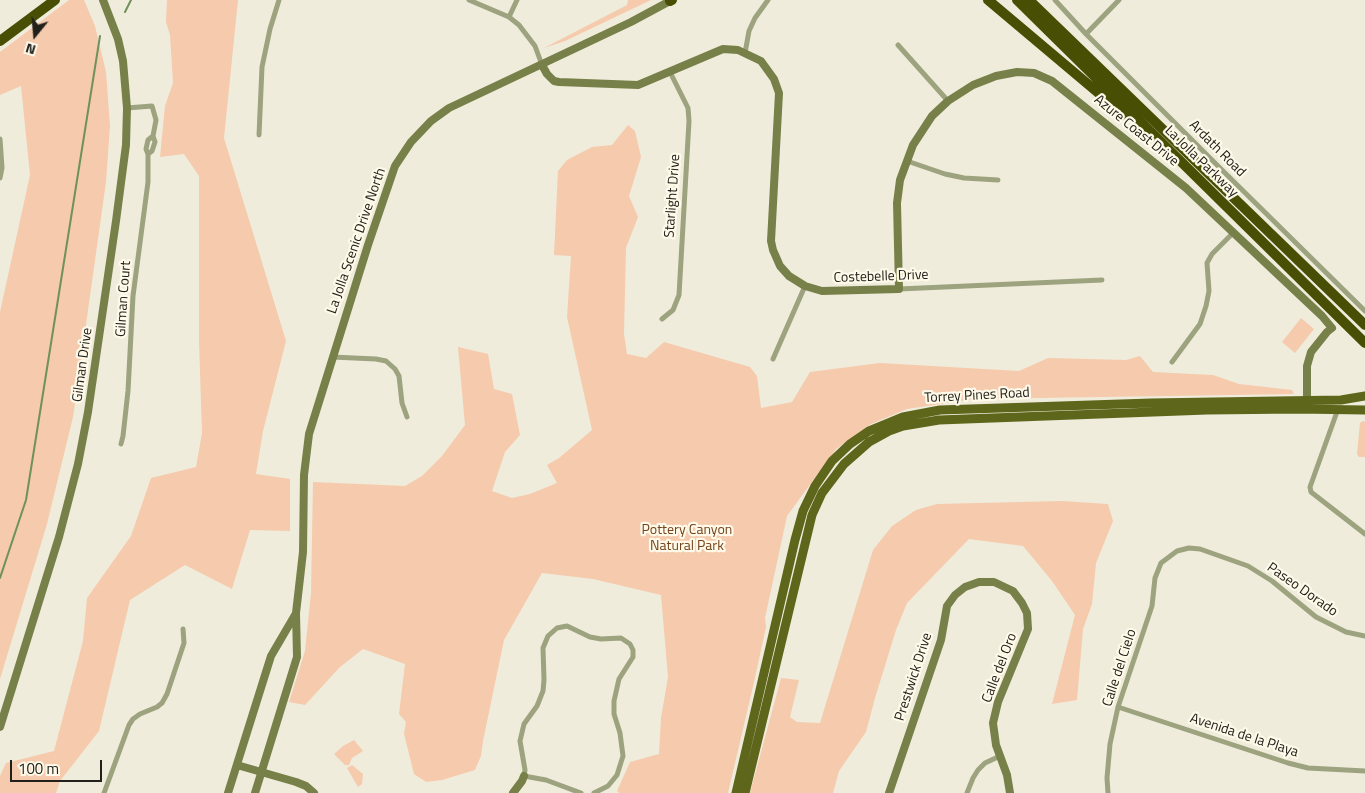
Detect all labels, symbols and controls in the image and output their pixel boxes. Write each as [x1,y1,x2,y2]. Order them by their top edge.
north arrow [10,10,60,60]
text: N [23,38,38,61]
street label: Azure Coast Drive [1090,92,1182,170]
street label: Ardath Road [1185,117,1249,181]
street label: La Jolla Parkway [1161,123,1241,201]
street label: Starlight Drive [662,154,684,238]
street label: La Jolla Scenic Drive North [324,166,390,316]
street label: Gilman Court [113,260,135,338]
street label: Costebelle Drive [833,267,929,287]
street label: Gilman Drive [69,327,97,403]
street label: Torrey Pines Road [924,385,1030,407]
park label: Pottery Canyon Natural Park [642,523,732,556]
street label: Paseo Dorado [1263,559,1341,621]
street label: Calle del Cielo [1100,627,1140,709]
street label: Prestwick Drive [892,631,936,723]
street label: Calle del Oro [979,631,1021,705]
street label: Avenida de la Playa [1188,711,1300,761]
scale bar [12,750,105,782]
text: 100 m [18,757,59,780]

